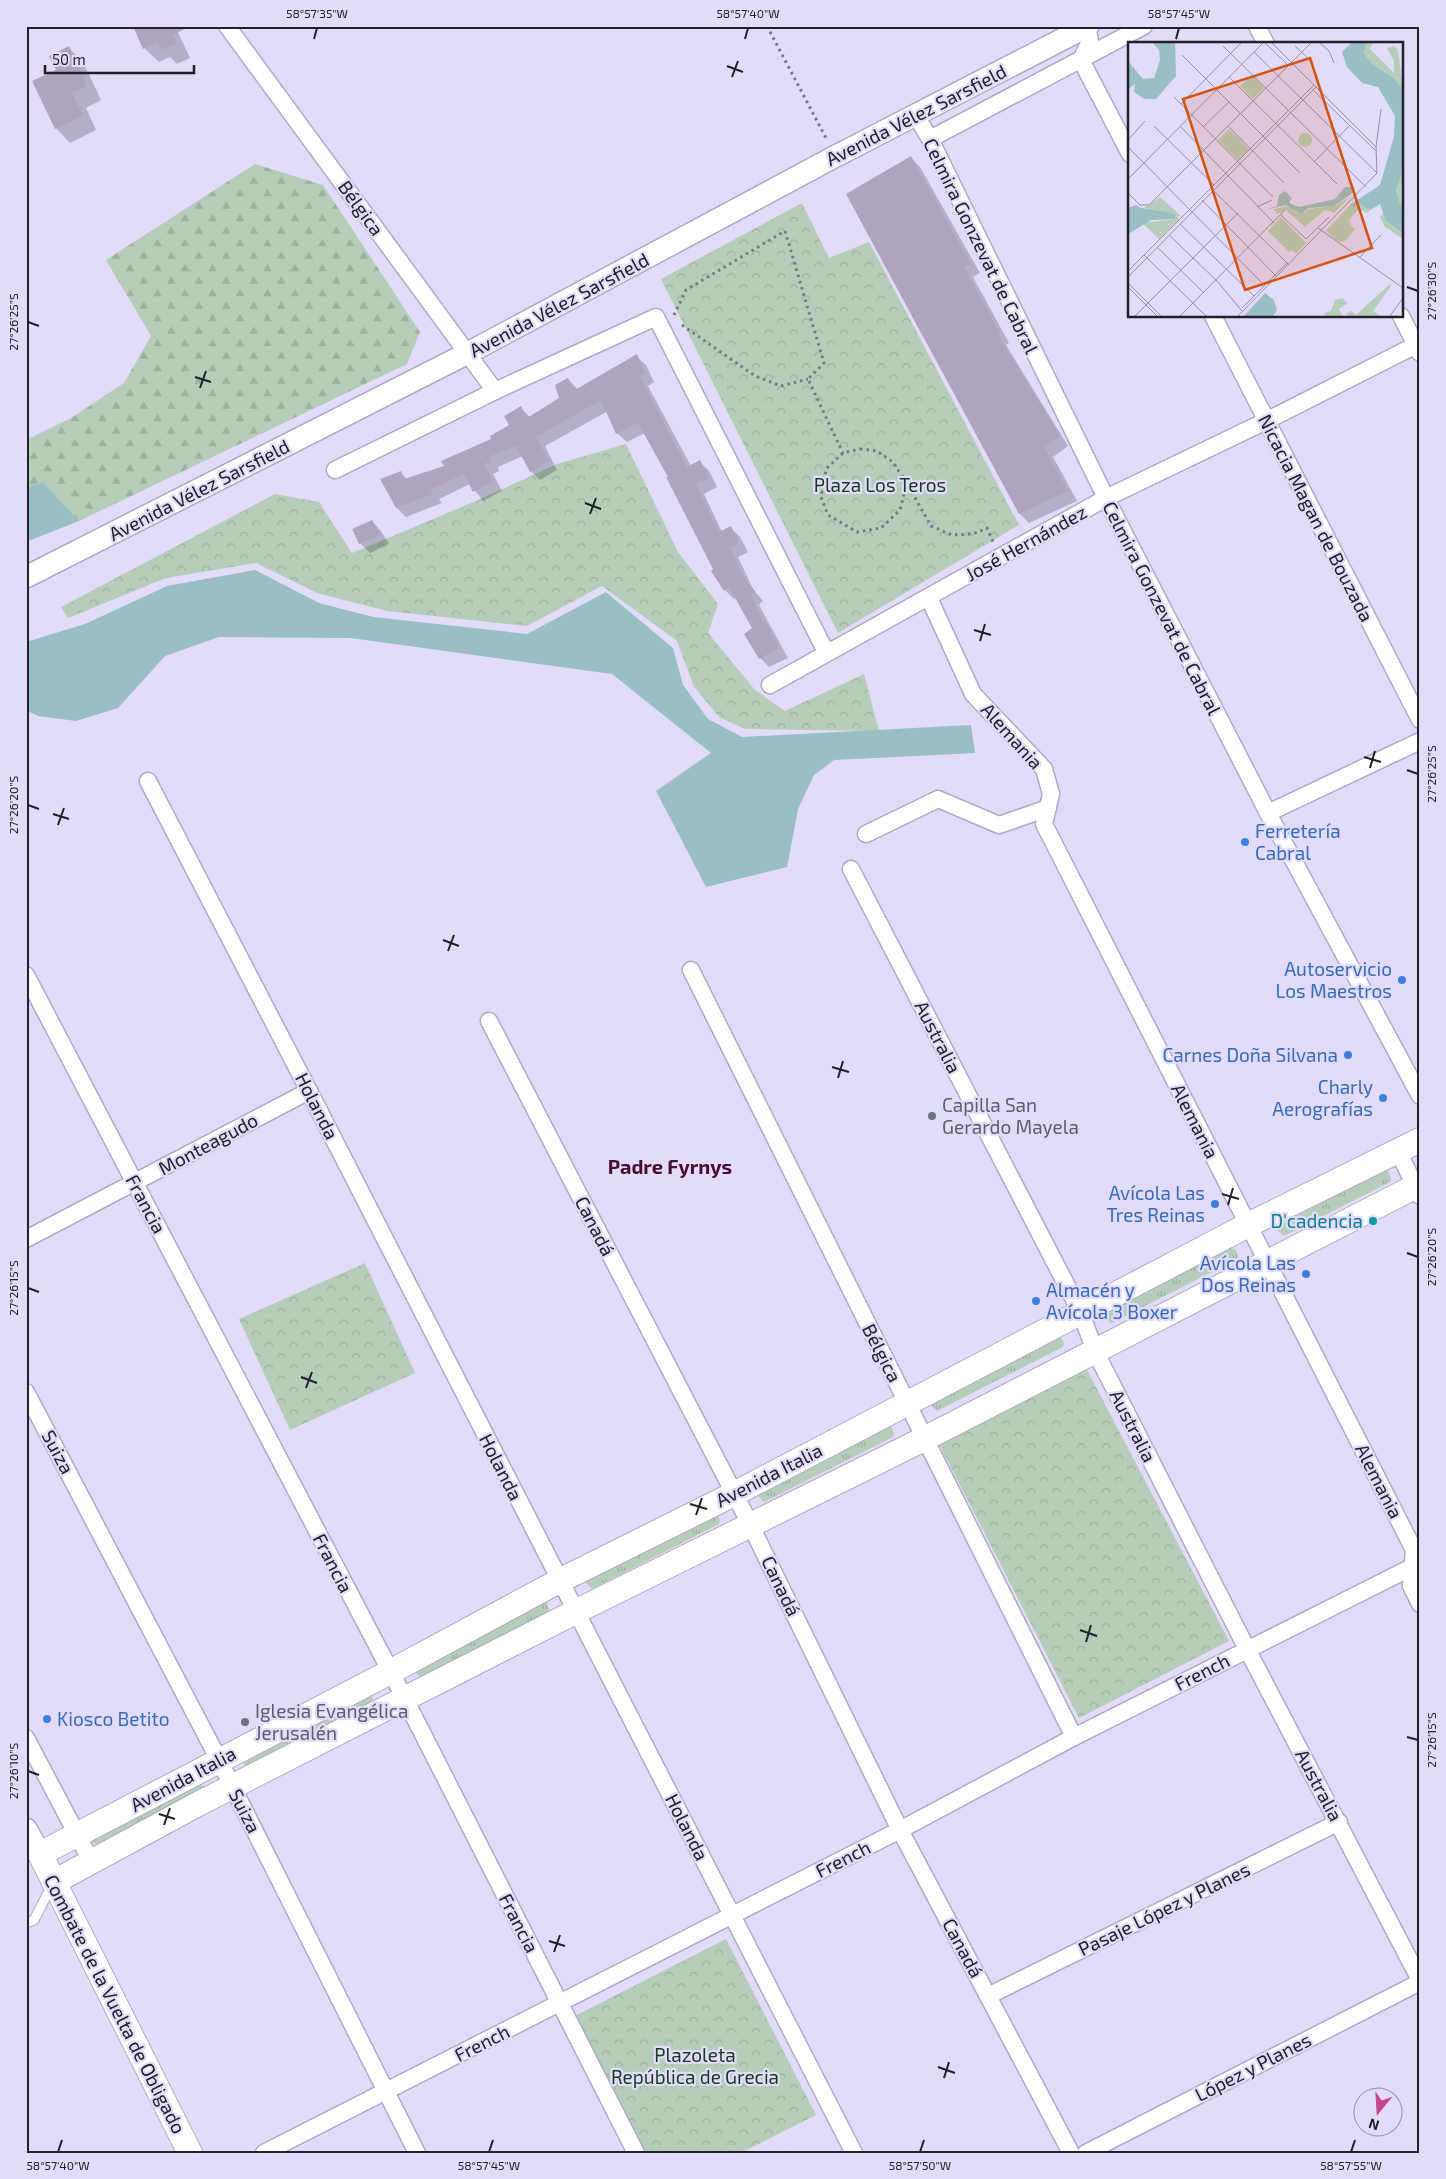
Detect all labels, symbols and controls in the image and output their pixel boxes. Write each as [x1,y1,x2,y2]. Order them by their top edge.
text: 58°57'35"W [286,6,348,20]
text: 58°57'40"W [716,6,780,20]
text: 58°57'45"W [1148,6,1210,20]
scale bar [45,42,194,74]
inset map [1128,42,1404,318]
text: 50 m [52,50,86,68]
street label: Avenida Vélez Sarsfield [822,59,1010,170]
street label: Celmira Gonzevat de Cabral [919,134,1044,358]
street label: Bélgica [334,176,389,240]
street label: Avenida Vélez Sarsfield [465,247,652,362]
text: 27°26'30"S [1424,262,1438,320]
text: 27°26'25"S [6,293,20,351]
street label: Nicacia Magan de Bouzada [1254,410,1379,625]
street label: Avenida Vélez Sarsfield [105,434,293,545]
park label: Plaza Los Teros [814,473,946,496]
street label: Celmira Gonzevat de Cabral [1098,497,1227,719]
street label: José Hernández [961,500,1090,585]
street label: Alemania [977,698,1048,773]
text: 27°26'25"S [1424,745,1438,803]
text: 27°26'20"S [6,776,20,834]
place label: Ferretería Cabral [1255,819,1341,864]
marker: Ferretería Cabral [1239,836,1251,848]
place label: Autoservicio Los Maestros [1276,957,1392,1002]
marker: Autoservicio Los Maestros [1396,974,1408,986]
street label: Australia [910,997,966,1077]
place label: Carnes Doña Silvana [1162,1043,1338,1066]
marker: Carnes Doña Silvana [1342,1049,1354,1061]
street label: Holanda [291,1069,344,1143]
place label: Charly Aerografías [1272,1075,1373,1120]
street label: Alemania [1167,1080,1224,1162]
marker: Charly Aerografías [1377,1092,1389,1104]
place label: Capilla San Gerardo Mayela [942,1093,1079,1138]
street label: Monteagudo [154,1108,261,1179]
marker: Capilla San Gerardo Mayela [926,1110,938,1122]
district label: Padre Fyrnys [608,1154,732,1179]
street label: Francia [121,1170,171,1237]
place label: Avícola Las Tres Reinas [1107,1181,1205,1226]
street label: Canadá [571,1192,620,1260]
marker: Avícola Las Tres Reinas [1209,1198,1221,1210]
place label: D'cadencia [1270,1209,1363,1232]
marker: D'cadencia [1367,1215,1379,1227]
text: 27°26'20"S [1424,1228,1438,1286]
place label: Avícola Las Dos Reinas [1200,1251,1296,1296]
text: 27°26'15"S [6,1260,20,1316]
marker: Avícola Las Dos Reinas [1300,1268,1312,1280]
place label: Almacén y Avícola 3 Boxer [1046,1278,1178,1323]
marker: Almacén y Avícola 3 Boxer [1030,1295,1042,1307]
street label: Bélgica [858,1320,907,1386]
street label: Australia [1105,1386,1161,1466]
street label: Suiza [37,1426,79,1478]
street label: Holanda [475,1430,528,1504]
street label: Avenida Italia [712,1438,826,1511]
street label: Alemania [1351,1440,1408,1522]
street label: Francia [309,1529,358,1596]
street label: Canadá [757,1552,806,1620]
street label: French [1170,1648,1233,1695]
place label: Iglesia Evangélica Jerusalén [255,1699,408,1744]
place label: Kiosco Betito [57,1707,170,1730]
text: 27°26'15"S [1424,1712,1438,1768]
marker: Kiosco Betito [41,1713,53,1725]
marker: Iglesia Evangélica Jerusalén [239,1716,251,1728]
street label: Avenida Italia [126,1741,240,1816]
text: 27°26'10"S [6,1743,20,1799]
street label: Australia [1291,1745,1348,1825]
street label: Suiza [225,1785,266,1837]
street label: Holanda [661,1790,714,1864]
street label: French [811,1835,874,1882]
street label: Pasaje López y Planes [1074,1857,1253,1960]
street label: Combate de la Vuelta de Obligado [40,1870,191,2137]
street label: Francia [495,1889,544,1956]
street label: Canadá [938,1914,989,1981]
street label: French [450,2019,513,2066]
street label: López y Planes [1191,2027,1315,2106]
park label: Plazoleta República de Grecia [611,2043,779,2088]
north arrow [1354,2086,1404,2136]
text: N [1366,2115,1381,2134]
text: 58°57'40"W [26,2158,90,2172]
text: 58°57'45"W [458,2158,520,2172]
text: 58°57'50"W [889,2158,951,2172]
text: 58°57'55"W [1320,2158,1382,2172]

